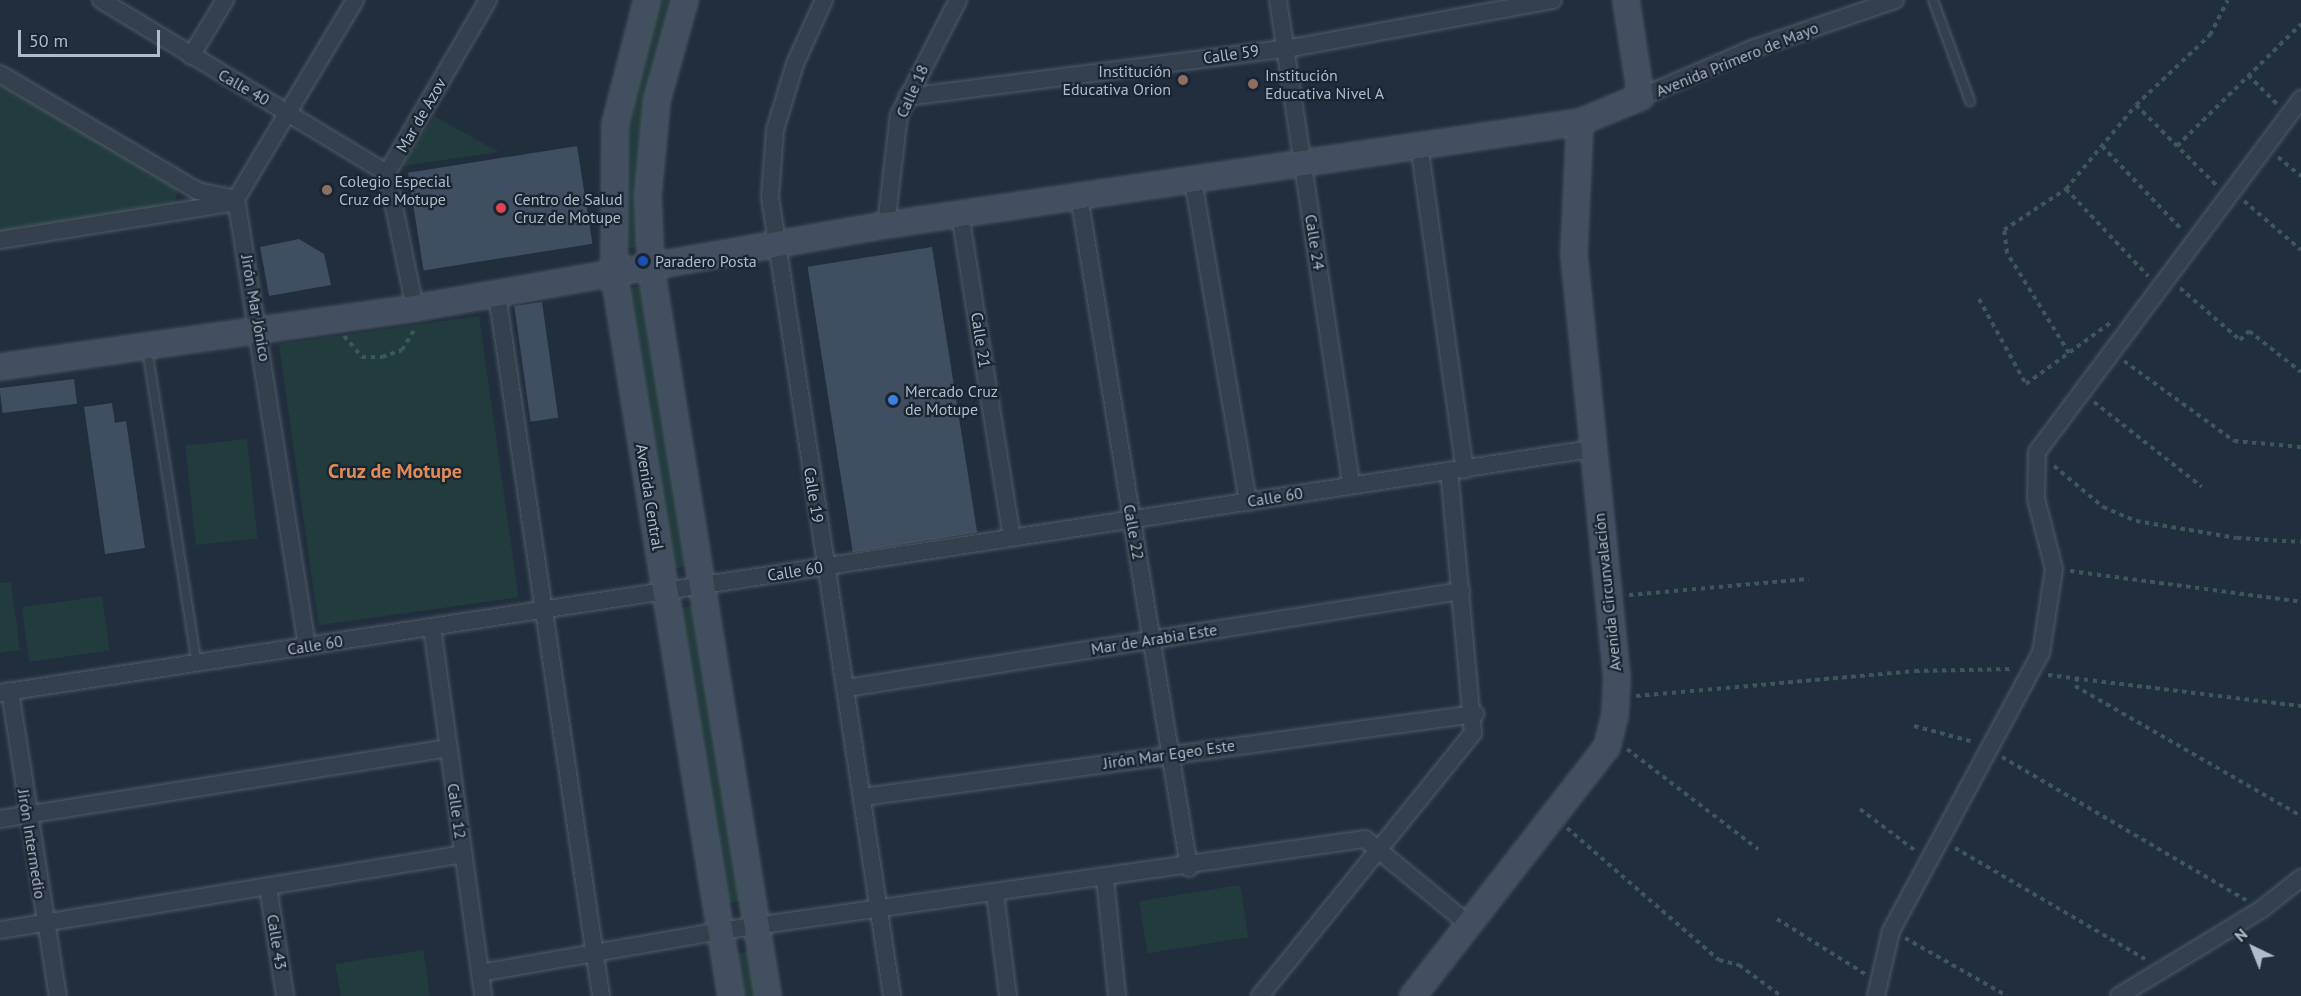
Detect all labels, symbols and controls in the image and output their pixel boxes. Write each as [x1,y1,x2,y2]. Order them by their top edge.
scale bar [21,18,164,56]
street label: Avenida Primero de Mayo [1653,18,1821,100]
text: 50 m [29,29,68,52]
street label: Calle 59 [1202,41,1260,67]
place label: Institución Educativa Orion [1062,61,1171,99]
street label: Calle 18 [892,62,932,120]
street label: Calle 40 [215,65,273,109]
place label: Institución Educativa Nivel A [1265,65,1385,103]
marker: Institución Educativa Orion [1176,73,1190,87]
street label: Mar de Azov [392,74,450,156]
marker: Institución Educativa Nivel A [1246,77,1260,91]
place label: Colegio Especial Cruz de Motupe [339,171,451,209]
marker: Colegio Especial Cruz de Motupe [320,183,334,197]
place label: Centro de Salud Cruz de Motupe [514,189,623,227]
marker: Centro de Salud Cruz de Motupe [492,199,510,217]
street label: Calle 24 [1301,213,1329,271]
place label: Paradero Posta [655,251,757,271]
street label: Jirón Mar Jónico [237,253,275,363]
marker: Paradero Posta [636,254,650,268]
street label: Calle 21 [967,311,995,369]
place label: Mercado Cruz de Motupe [905,381,998,419]
marker: Mercado Cruz de Motupe [886,393,900,407]
street label: Avenida Central [632,443,668,551]
district label: Cruz de Motupe [328,459,462,483]
street label: Calle 19 [800,466,828,524]
street label: Calle 60 [1246,483,1304,511]
street label: Calle 22 [1120,503,1148,561]
street label: Avenida Circunvalación [1589,512,1625,672]
street label: Calle 60 [766,557,824,585]
street label: Mar de Arabia Este [1089,620,1219,658]
street label: Calle 60 [286,631,344,659]
street label: Jirón Mar Egeo Este [1102,735,1236,773]
street label: Calle 12 [444,782,470,840]
street label: Jirón Intermedio [14,788,50,900]
street label: Calle 43 [263,913,291,971]
north arrow [2223,918,2283,978]
text: N [2230,924,2251,946]

